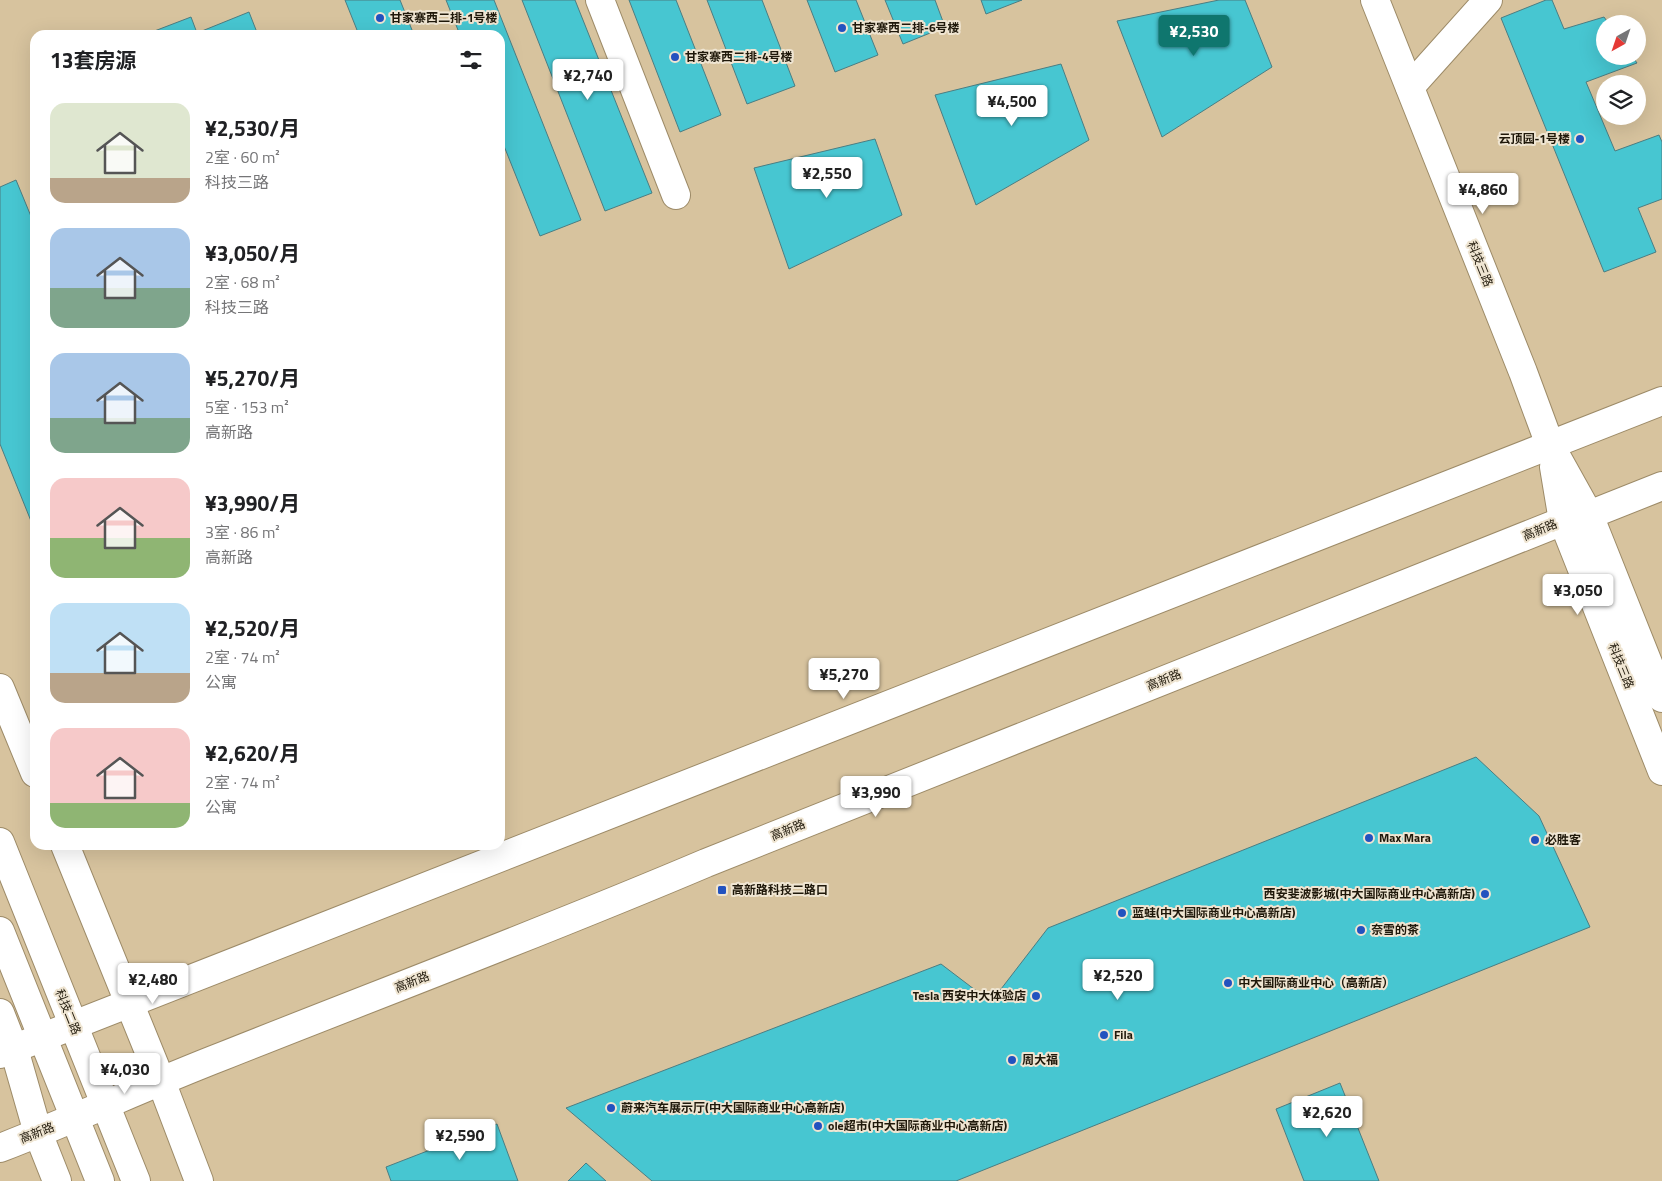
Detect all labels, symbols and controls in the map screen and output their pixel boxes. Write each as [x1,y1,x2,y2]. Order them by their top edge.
place label: 甘家寨西二排-1号楼 [390,8,498,27]
marker: 甘家寨西二排-1号楼 [374,12,386,24]
pin: ¥2,530 [1153,15,1235,57]
north arrow [1596,15,1646,65]
map controls [1596,15,1646,125]
place label: 甘家寨西二排-6号楼 [852,18,960,37]
text: ¥2,530 [1169,19,1219,43]
marker: 甘家寨西二排-6号楼 [836,22,848,34]
text: 13套房源 [50,44,137,76]
icon: filters [457,46,485,74]
place label: 甘家寨西二排-4号楼 [685,47,793,66]
marker: 甘家寨西二排-4号楼 [669,51,681,63]
pin: ¥2,740 [547,58,629,101]
text: ¥2,740 [563,63,613,87]
button: layers [1596,75,1646,125]
pin: ¥4,500 [971,84,1053,127]
text: ¥4,500 [987,89,1037,113]
text: ¥2,530/月 [205,112,300,144]
icon: home [90,123,150,183]
place label: 云顶园-1号楼 [1498,129,1570,148]
marker: 云顶园-1号楼 [1574,133,1586,145]
text: 2室 · 60 m² [205,145,280,169]
pin: ¥2,550 [786,156,868,199]
text: ¥2,550 [802,161,852,185]
text: 科技三路 [205,170,269,194]
pin: ¥4,860 [1442,172,1524,215]
text: ¥4,860 [1458,177,1508,201]
text: ¥3,050/月 [205,237,300,269]
street label: 科技三路 [1463,238,1498,290]
icon: home [90,248,150,308]
text: 2室 · 68 m² [205,270,280,294]
text: 科技三路 [205,295,269,319]
text: ¥5,270/月 [205,362,300,394]
icon: home [90,373,150,433]
text: 5室 · 153 m² [205,395,289,419]
text: 高新路 [205,420,253,444]
text: ¥3,990/月 [205,487,300,519]
icon: home [90,498,150,558]
street label: 高新路 [1520,514,1560,545]
text: 3室 · 86 m² [205,520,280,544]
text: 高新路 [205,545,253,569]
pin: ¥3,050 [1537,574,1619,616]
text: ¥3,050 [1553,578,1603,602]
text: ¥2,520/月 [205,612,300,644]
icon: home [90,623,150,683]
street label: 科技三路 [1604,640,1639,692]
text: 2室 · 74 m² [205,645,280,669]
pin: ¥5,270 [803,658,885,700]
text: ¥5,270 [819,662,869,686]
street label: 高新路 [1144,664,1184,695]
text: 公寓 [205,670,237,694]
text: ¥2,620/月 [205,737,300,769]
icon: home [90,748,150,808]
text: 2室 · 74 m² [205,770,280,794]
pin: ¥3,990 [835,776,917,818]
text: ¥3,990 [851,780,901,804]
text: 公寓 [205,795,237,819]
street label: 高新路 [768,814,808,845]
place label: Max Mara [1379,828,1431,847]
place label: 必胜客 [1545,830,1581,849]
marker: Max Mara [1363,832,1375,844]
marker: 必胜客 [1529,834,1541,846]
place label: 高新路科技二路口 [732,880,828,899]
marker: 高新路科技二路口 [716,884,728,896]
place label: 西安斐波影城(中大国际商业中心高新店) [1264,884,1475,903]
marker: 西安斐波影城(中大国际商业中心高新店) [1479,888,1491,900]
place label: 蓝蛙(中大国际商业中心高新店) [1132,903,1296,922]
marker: 蓝蛙(中大国际商业中心高新店) [1116,907,1128,919]
place label: 奈雪的茶 [1371,920,1419,939]
marker: 奈雪的茶 [1355,924,1367,936]
pin: ¥2,520 [1077,958,1159,1001]
pin: ¥2,480 [112,962,194,1005]
text: ¥2,520 [1093,963,1143,987]
street label: 高新路 [392,966,432,997]
text: ¥2,480 [128,967,178,991]
place label: 中大国际商业中心（高新店） [1238,973,1394,992]
marker: 中大国际商业中心（高新店） [1222,977,1234,989]
street label: 科技二路 [51,986,86,1038]
place label: Tesla 西安中大体验店 [913,986,1026,1005]
marker: Tesla 西安中大体验店 [1030,990,1042,1002]
place label: Fila [1114,1025,1133,1044]
marker: Fila [1098,1029,1110,1041]
place label: 周大福 [1022,1050,1058,1069]
pin: ¥4,030 [84,1052,166,1095]
marker: 周大福 [1006,1054,1018,1066]
text: ¥4,030 [100,1057,150,1081]
pin: ¥2,620 [1286,1096,1368,1138]
place label: 蔚来汽车展示厅(中大国际商业中心高新店) [621,1098,845,1117]
text: ¥2,620 [1302,1100,1352,1124]
marker: 蔚来汽车展示厅(中大国际商业中心高新店) [605,1102,617,1114]
place label: ole超市(中大国际商业中心高新店) [828,1116,1007,1135]
street label: 高新路 [17,1117,57,1148]
pin: ¥2,590 [419,1118,501,1161]
marker: ole超市(中大国际商业中心高新店) [812,1120,824,1132]
text: ¥2,590 [435,1123,485,1147]

